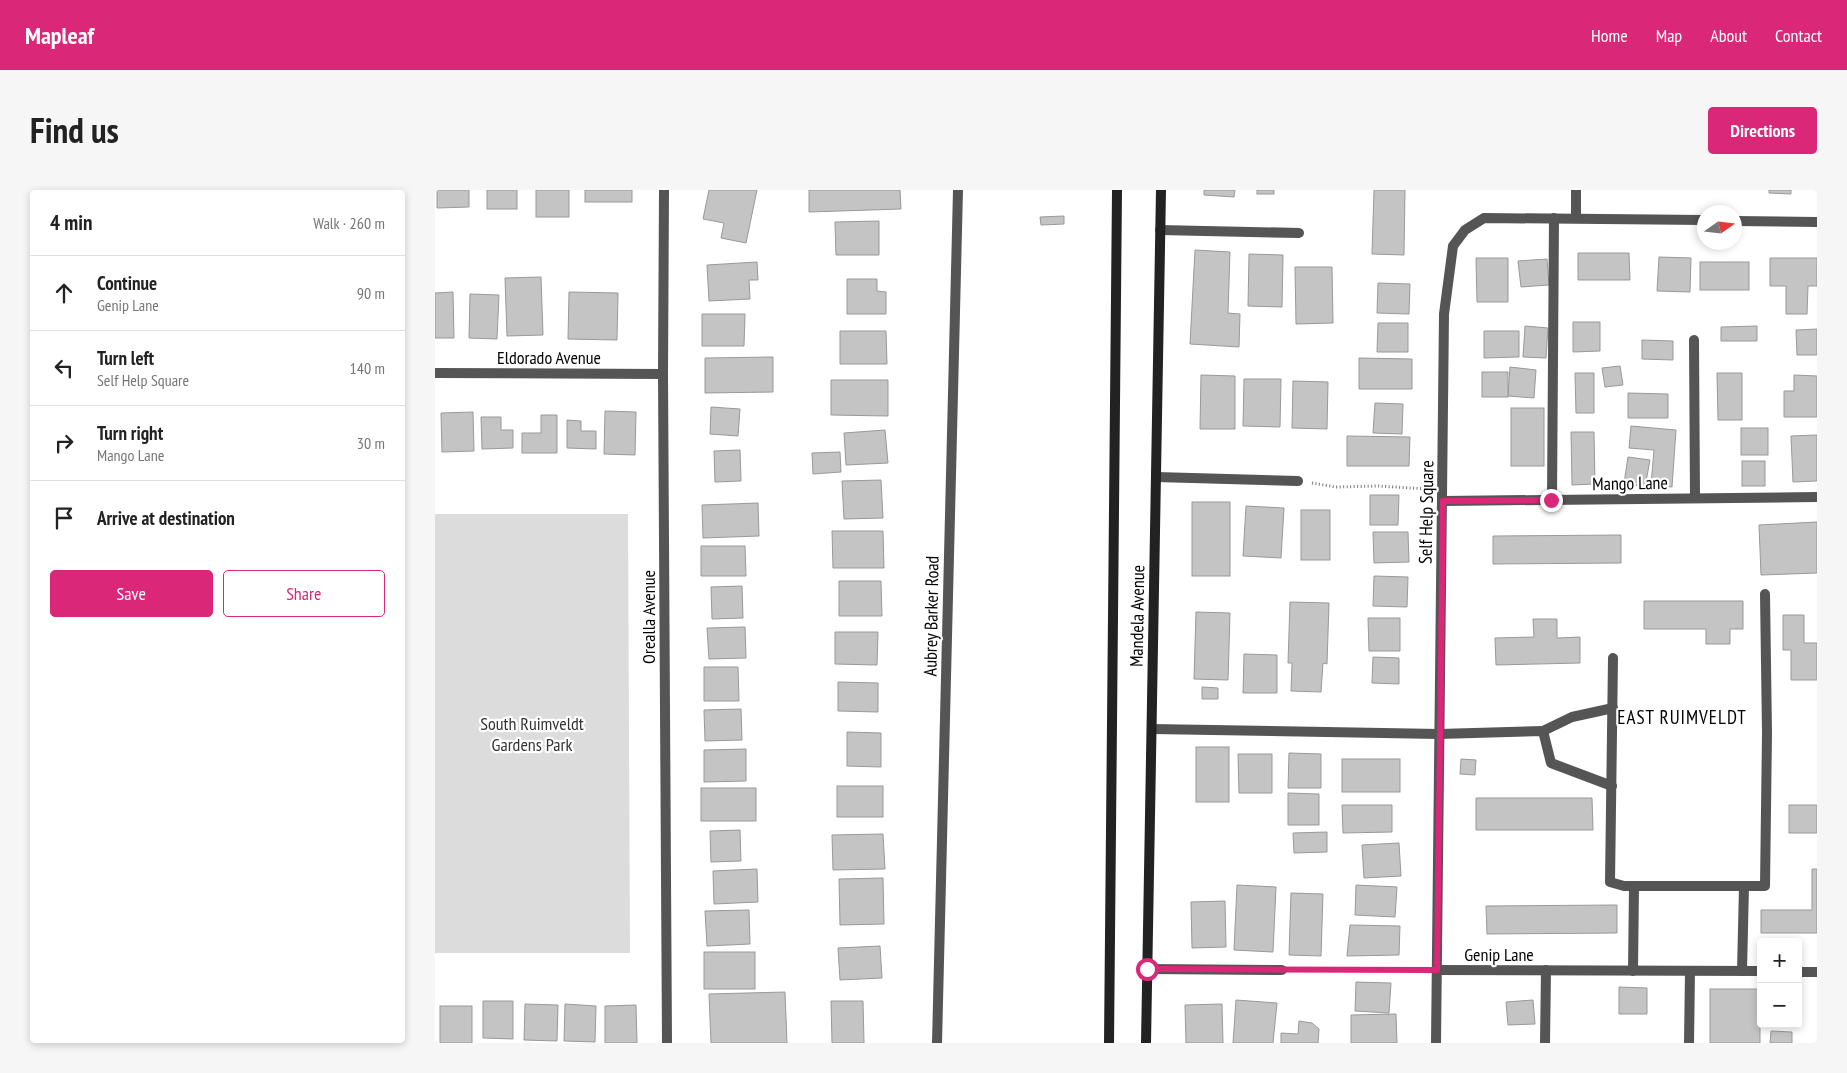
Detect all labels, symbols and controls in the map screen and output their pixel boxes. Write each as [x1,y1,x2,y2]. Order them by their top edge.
text: Mapleaf [25,20,94,51]
text: Home [1591,24,1628,47]
text: Map [1656,24,1682,47]
text: About [1710,24,1747,47]
text: Contact [1775,24,1822,47]
text: Find us [30,107,119,153]
button: Directions [1708,107,1817,154]
north arrow [1697,205,1742,250]
text: 4 min [50,209,92,236]
text: Walk · 260 m [313,213,385,233]
text: Continue [97,271,157,295]
icon: ahead [50,279,78,307]
text: 90 m [357,283,385,303]
text: Genip Lane [97,295,159,315]
text: Turn left [97,346,154,370]
street label: Eldorado Avenue [497,346,601,369]
icon: left [50,354,78,382]
text: 140 m [350,358,385,378]
text: Self Help Square [97,370,189,390]
text: Turn right [97,421,163,445]
icon: right [50,429,78,457]
text: 30 m [357,433,385,453]
text: Mango Lane [97,445,164,465]
street label: Self Help Square [1414,460,1438,564]
street label: Mango Lane [1592,471,1668,495]
route end [1540,489,1563,512]
icon: arrive [50,504,78,532]
text: Arrive at destination [97,506,235,530]
street label: Aubrey Barker Road [918,556,944,676]
street label: Mandela Avenue [1125,565,1149,667]
button: Save [50,570,213,617]
button: Share [223,570,385,617]
street label: Orealla Avenue [637,570,660,664]
district label: EAST RUIMVELDT [1617,705,1747,729]
park label: South Ruimveldt Gardens Park [480,712,584,756]
map controls [1757,938,1802,1028]
button: + [1757,938,1802,983]
street label: Genip Lane [1464,943,1534,966]
route start [1136,958,1159,981]
button: − [1757,983,1802,1028]

